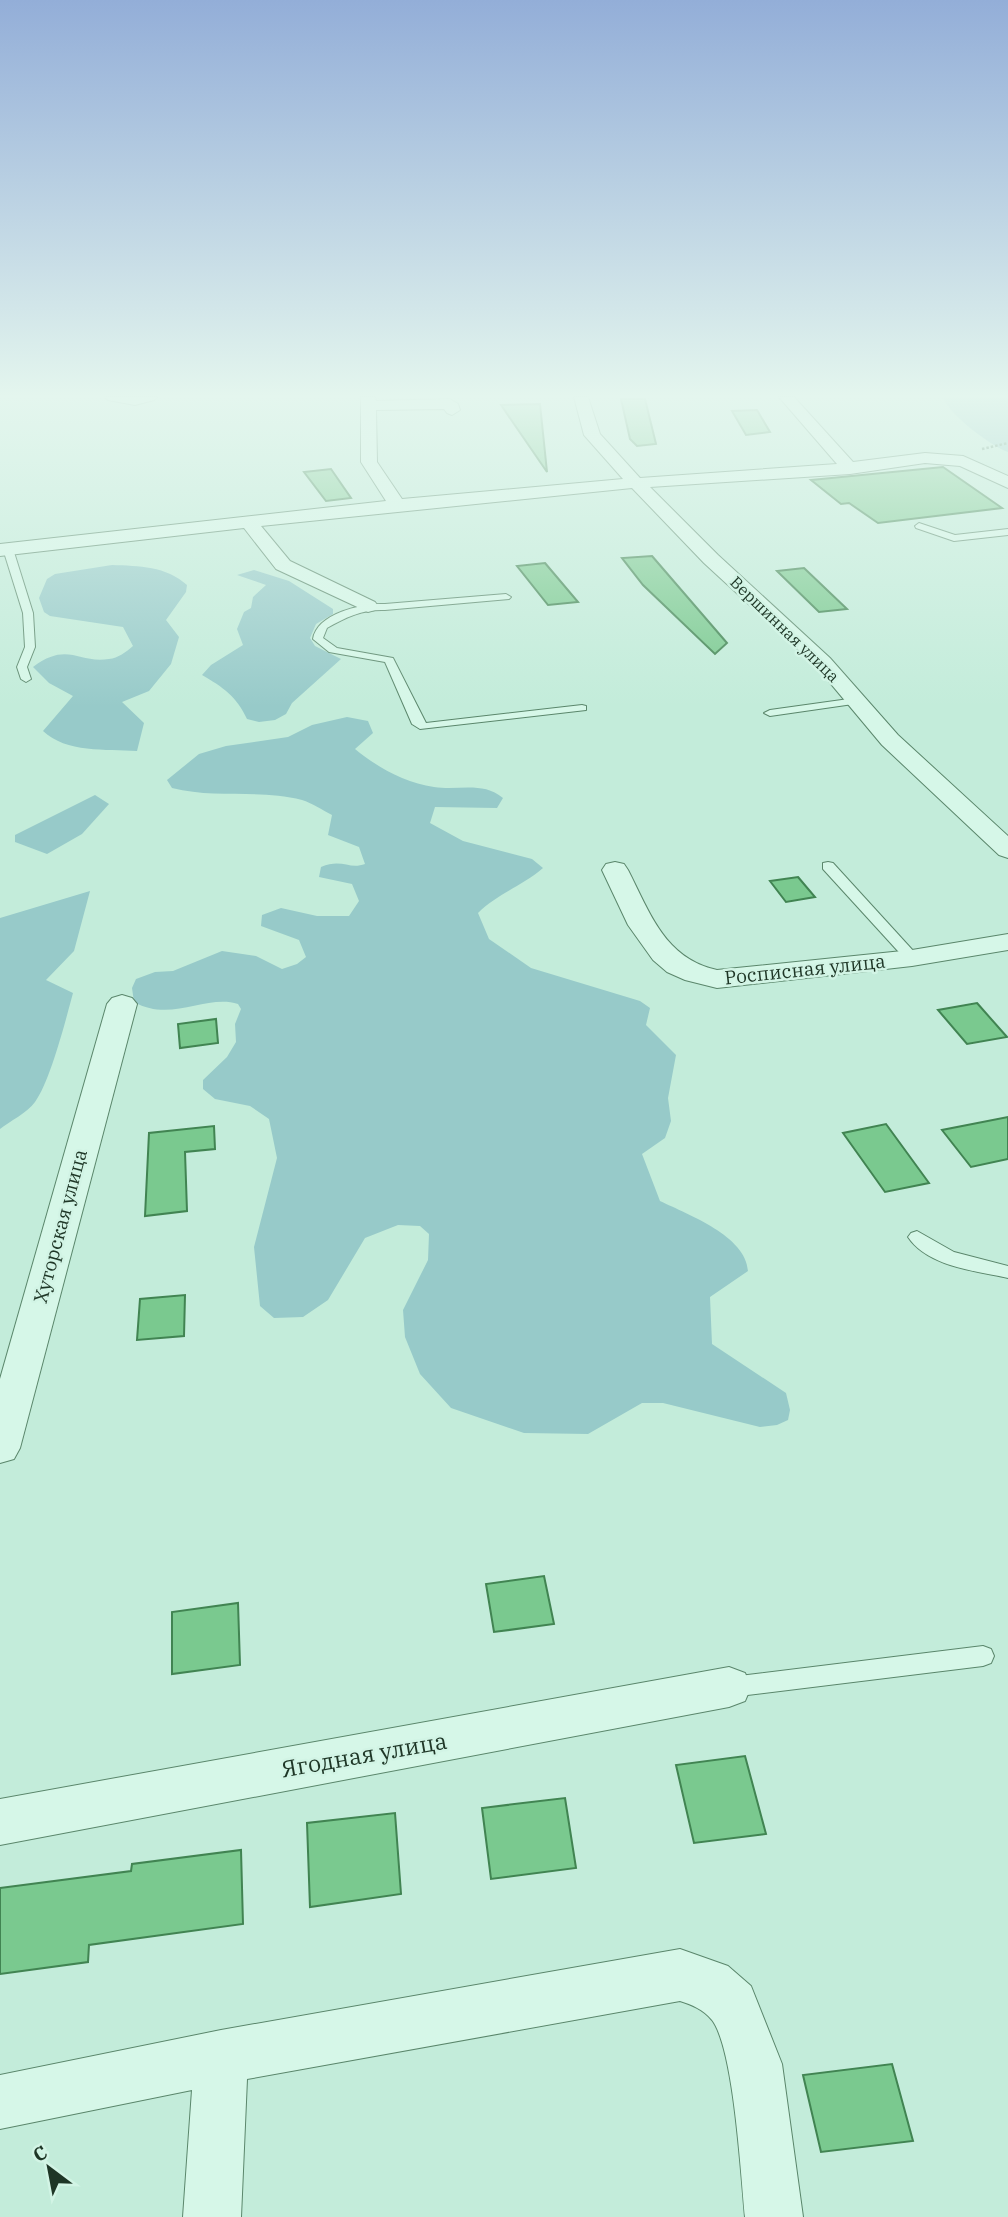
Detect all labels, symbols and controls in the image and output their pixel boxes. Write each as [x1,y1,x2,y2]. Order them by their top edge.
street label: Вершинная улица [726,572,844,686]
street label: Росписная улица [723,949,887,989]
street label: Хуторская улица [28,1147,92,1305]
street label: Ягодная улица [279,1725,449,1783]
north arrow [14,2133,84,2203]
text: С [28,2140,52,2167]

